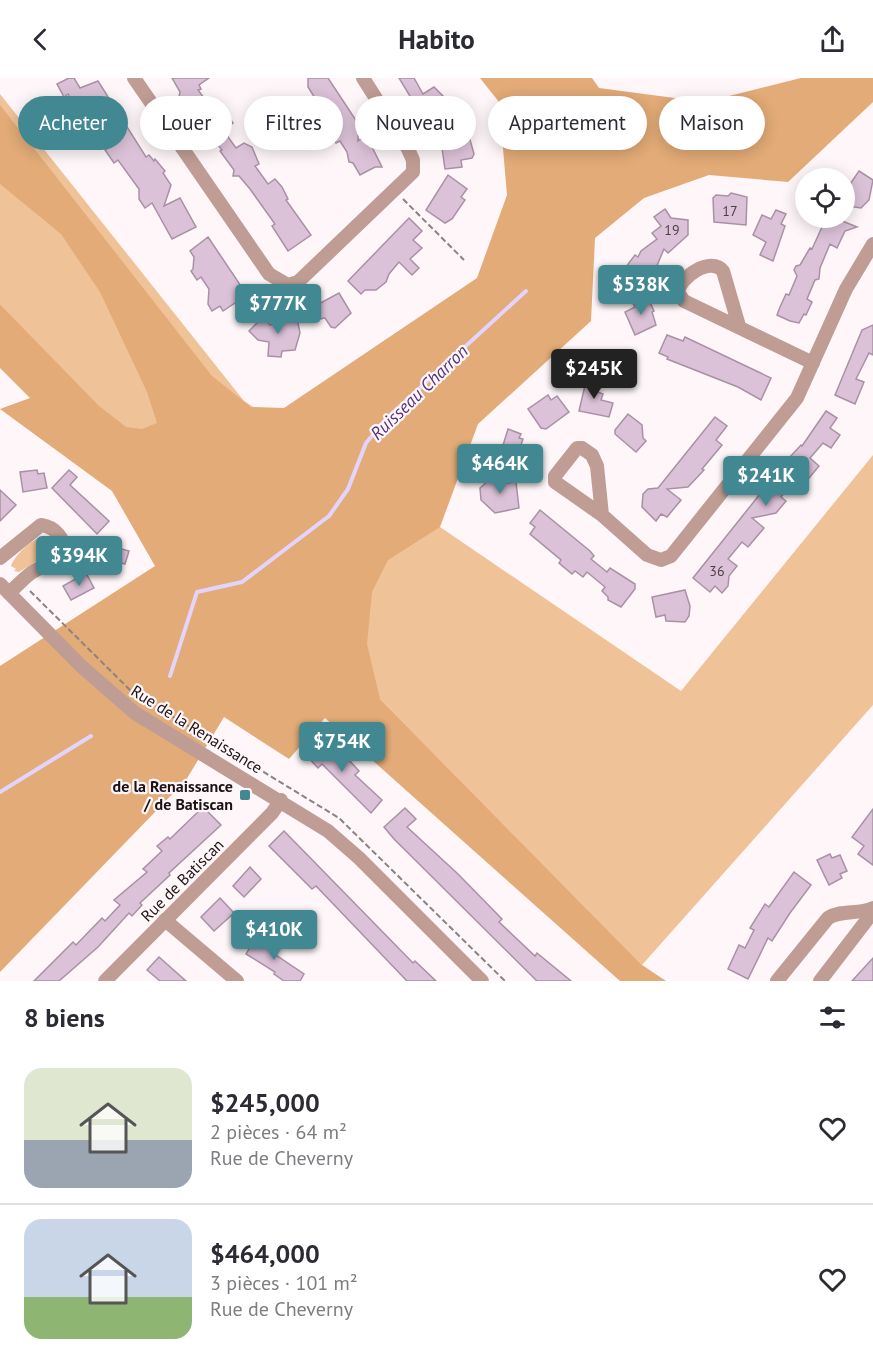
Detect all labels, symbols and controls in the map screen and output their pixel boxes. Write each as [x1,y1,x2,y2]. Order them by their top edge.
text: Habito [398,22,475,56]
icon: back [24,23,57,56]
icon: share [816,23,849,56]
chip: Acheter [18,96,128,150]
chip: Louer [140,96,232,150]
chip: Filtres [244,96,343,150]
chip: Nouveau [355,96,476,150]
chip: Appartement [488,96,647,150]
chip: Maison [659,96,765,150]
map controls [795,168,855,228]
button: locate [795,168,855,228]
house number: 17 [722,202,738,220]
house number: 19 [664,221,680,239]
pin: $538K [599,265,683,316]
text: $538K [612,271,670,297]
pin: $777K [236,284,320,335]
text: $777K [249,290,307,316]
water label: Ruisseau Charron [365,340,473,444]
pin: $245K [552,349,636,400]
text: $245K [565,355,623,381]
pin: $464K [458,444,542,495]
text: $464K [471,450,529,476]
pin: $241K [724,456,808,507]
text: $241K [737,462,795,488]
pin: $394K [37,536,121,587]
text: $394K [50,542,108,568]
house number: 36 [709,562,725,580]
street label: Rue de la Renaissance [128,680,266,778]
pin: $754K [300,722,384,773]
text: $754K [313,728,371,754]
place label: de la Renaissance / de Batiscan [113,776,233,814]
marker: de la Renaissance / de Batiscan [238,788,252,802]
street label: Rue de Batiscan [136,834,228,926]
pin: $410K [232,910,316,961]
text: $410K [245,916,303,942]
text: 8 biens [24,1001,105,1034]
icon: filters [816,1001,849,1034]
text: $245,000 [210,1086,320,1119]
icon: home [72,1092,144,1164]
icon: heart [816,1112,849,1145]
text: 2 pièces · 64 m² [210,1119,347,1145]
text: Rue de Cheverny [210,1145,353,1171]
text: $464,000 [210,1237,320,1270]
icon: home [72,1243,144,1315]
icon: heart [816,1263,849,1296]
text: 3 pièces · 101 m² [210,1270,358,1296]
text: Rue de Cheverny [210,1296,353,1322]

